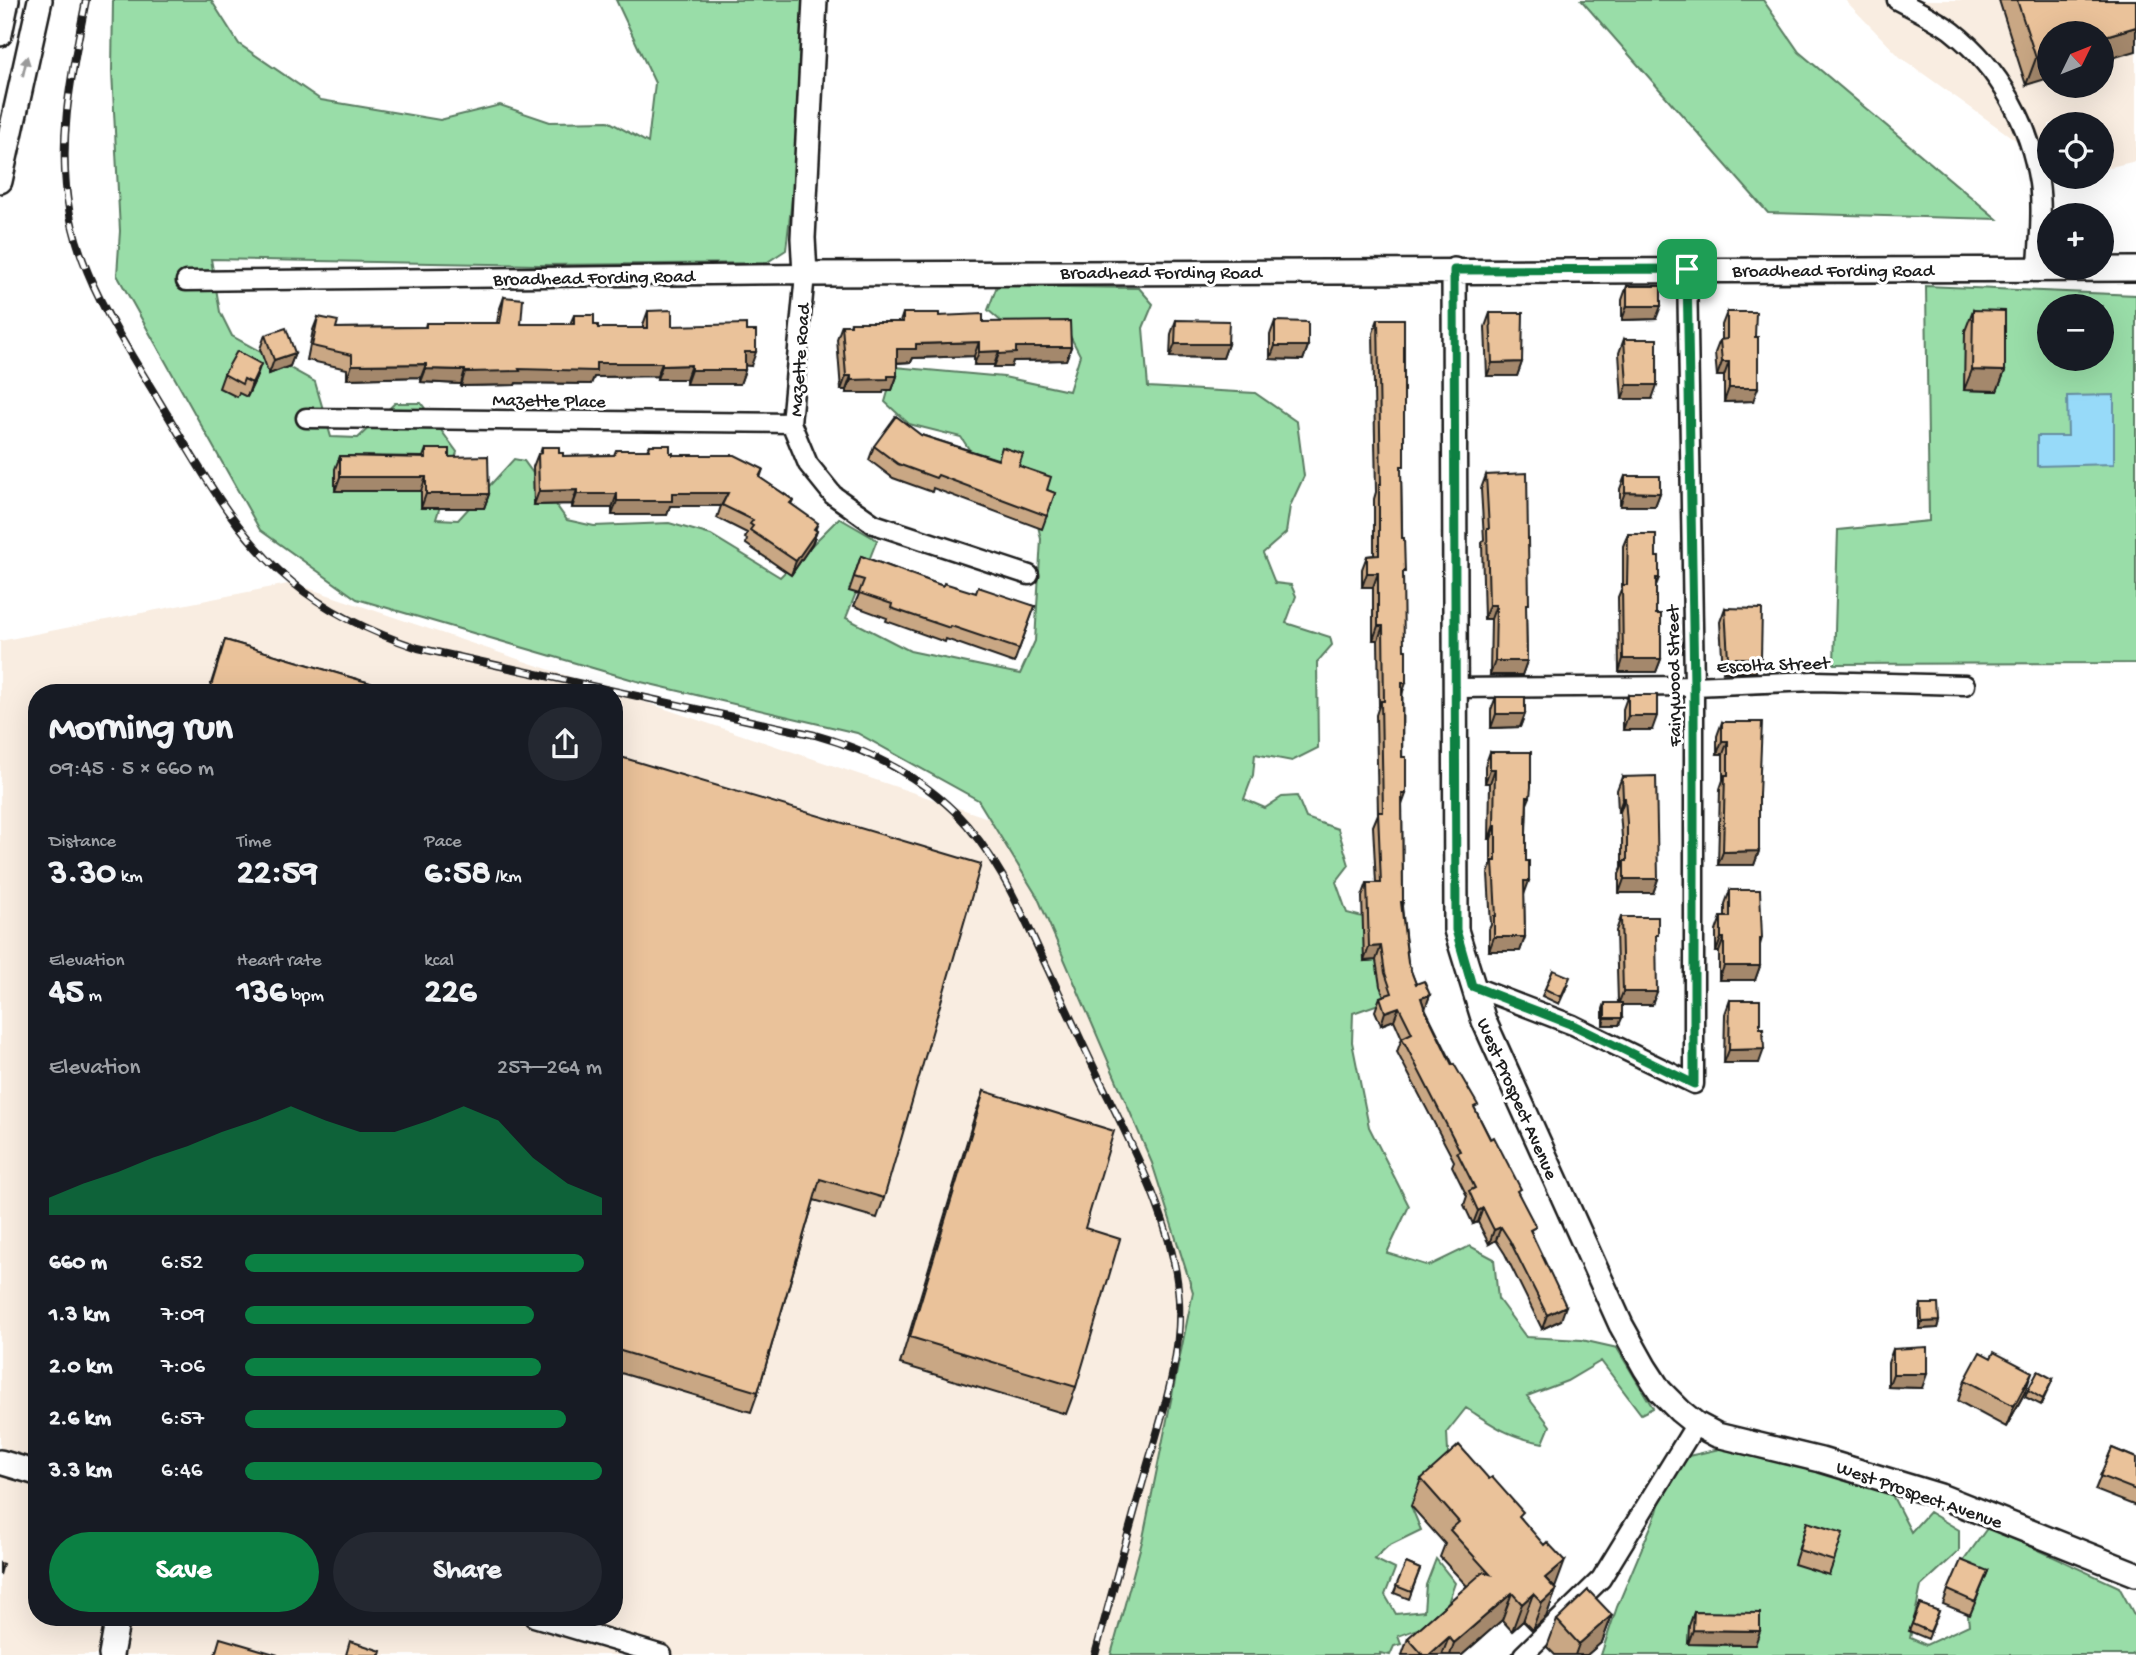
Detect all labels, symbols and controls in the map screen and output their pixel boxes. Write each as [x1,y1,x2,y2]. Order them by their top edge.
north arrow [2037,21,2114,98]
map controls [2037,21,2114,371]
one-way arrow [20,55,31,77]
button: locate [2037,112,2114,189]
button: + [2037,203,2114,280]
pin [1657,239,1717,299]
icon: arrive [1668,250,1706,288]
street label: Broadhead Fording Road [1731,261,1936,284]
street label: Broadhead Fording Road [1059,263,1264,286]
street label: Broadhead Fording Road [492,266,697,293]
button: − [2037,294,2114,371]
street label: Mazette Road [786,301,817,418]
street label: Mazette Place [492,390,606,415]
street label: Fairywood Street [1663,603,1688,748]
street label: Escolta Street [1716,653,1832,680]
button: share [528,707,602,781]
text: Morning run [49,708,233,752]
text: 09:45 · 5 × 660 m [49,756,214,783]
text: Distance [49,831,116,854]
text: Time [237,831,271,854]
text: Pace [424,831,462,854]
text: 3.30 [49,854,116,895]
text: 22:59 [237,854,318,895]
text: 6:58 [424,854,491,895]
text: km [116,866,143,889]
text: /km [491,866,522,889]
text: Elevation [49,950,125,973]
text: Heart rate [237,950,322,973]
text: kcal [424,950,454,973]
text: 45 [49,973,84,1014]
text: 136 [237,973,287,1014]
text: 226 [424,973,476,1014]
text: m [84,985,102,1008]
text: bpm [287,985,324,1008]
street label: West Prospect Avenue [1470,1015,1562,1184]
text: Elevation [49,1055,140,1082]
text: 257–264 m [497,1055,602,1082]
text: 660 m [49,1250,107,1277]
text: 6:52 [161,1250,203,1277]
text: 1.3 km [49,1302,109,1329]
text: 7:09 [161,1302,205,1329]
text: 2.0 km [49,1354,113,1381]
text: 7:06 [161,1354,205,1381]
text: 2.6 km [49,1406,111,1433]
text: 6:57 [161,1406,204,1433]
street label: West Prospect Avenue [1833,1457,2005,1536]
text: 3.3 km [49,1458,112,1485]
text: 6:46 [161,1458,202,1485]
button: Save [49,1532,319,1612]
button: Share [333,1532,602,1612]

